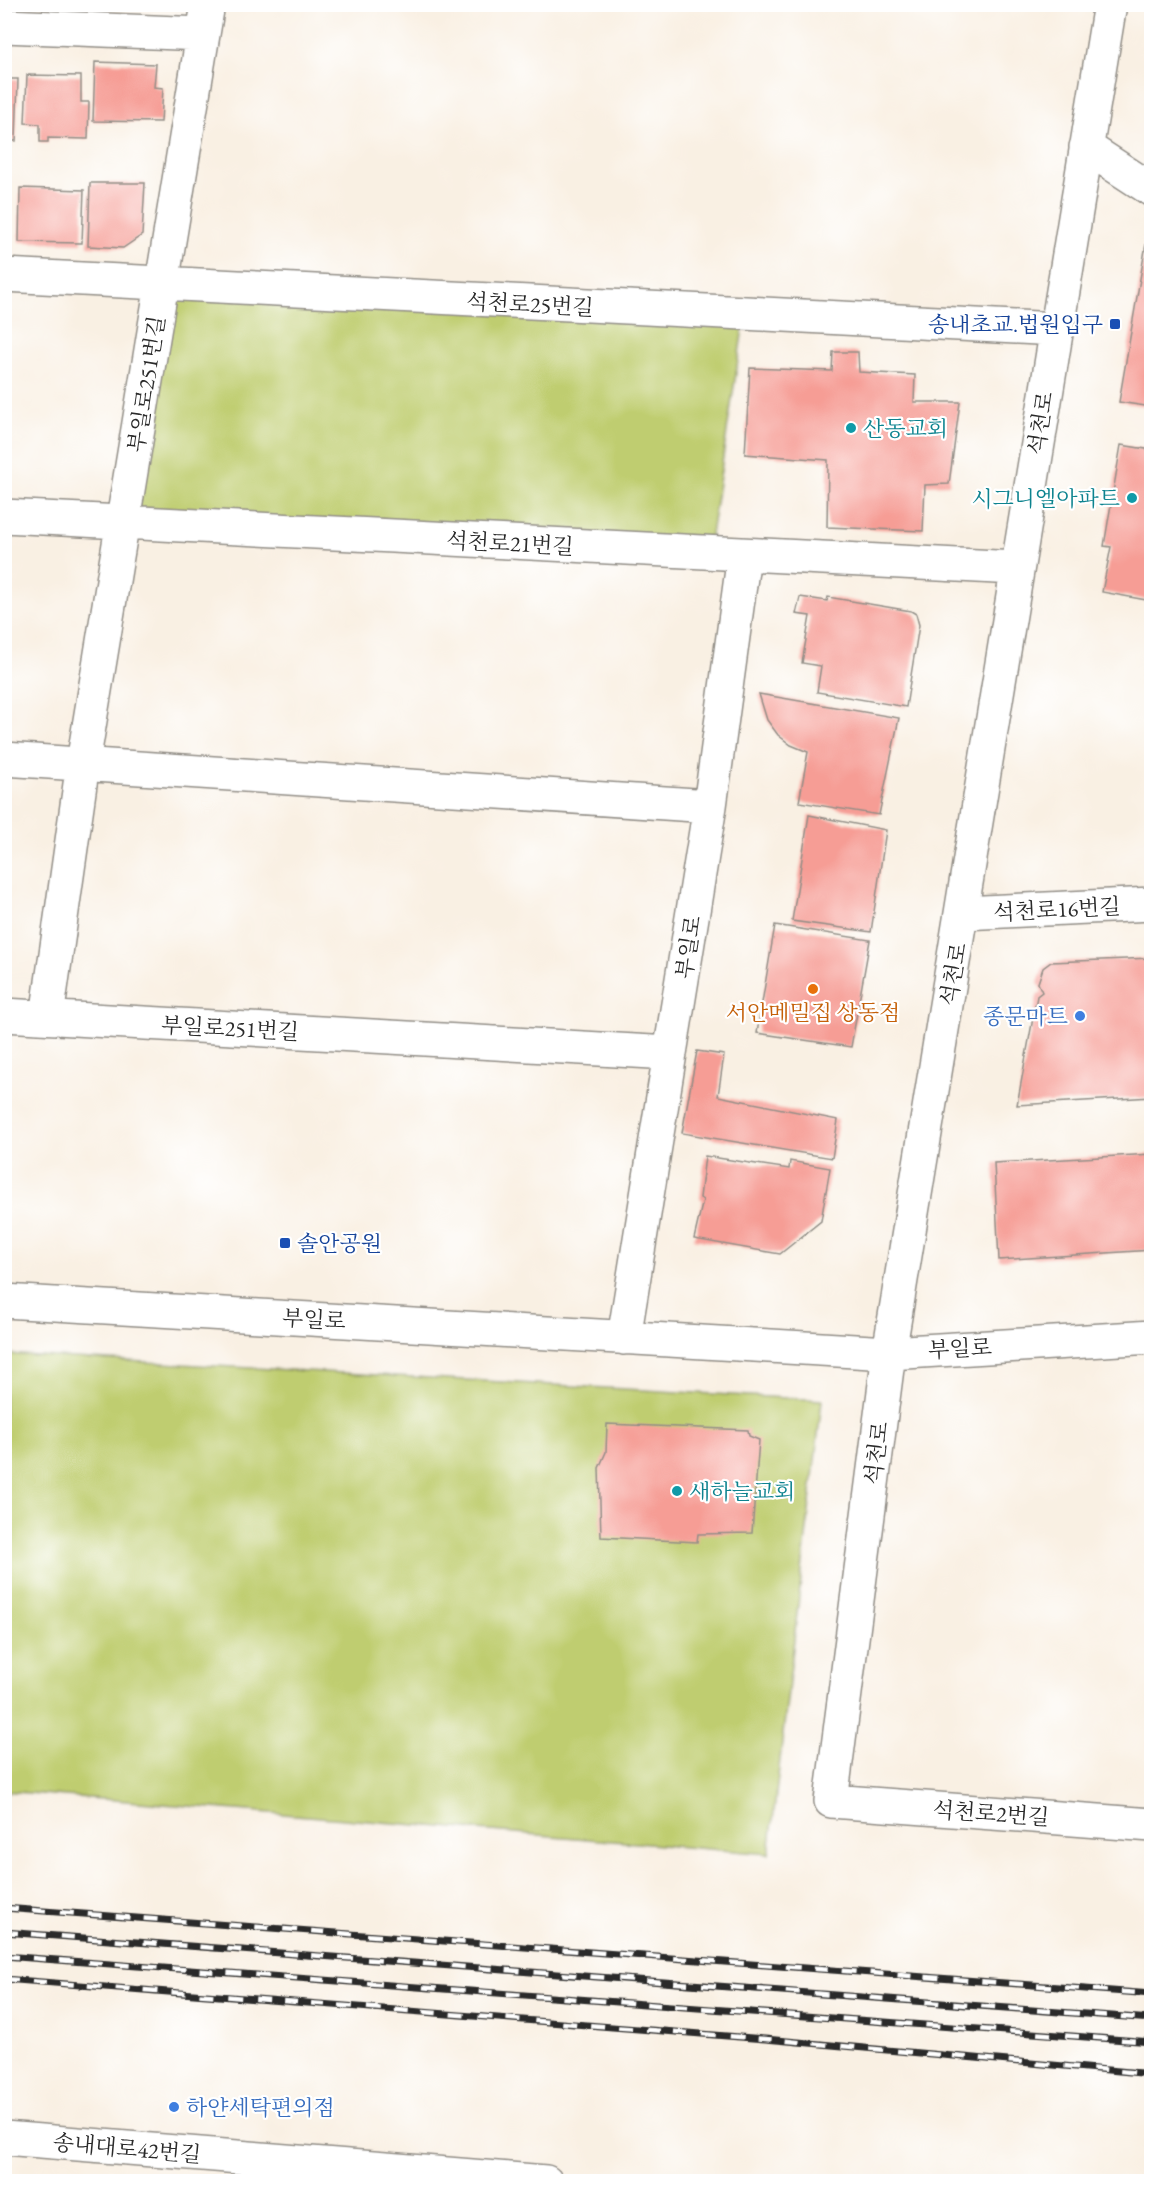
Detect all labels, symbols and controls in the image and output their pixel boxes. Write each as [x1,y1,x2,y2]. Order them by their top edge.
street label: 석천로25번길 [466,287,594,322]
place label: 송내초교.법원입구 [928,310,1103,339]
street label: 부일로251번길 [121,314,172,454]
marker: 송내초교.법원입구 [1108,317,1122,331]
street label: 석천로 [1021,389,1060,457]
place label: 산동교회 [863,414,948,443]
marker: 산동교회 [844,421,858,435]
place label: 시그니엘아파트 [971,484,1120,513]
marker: 시그니엘아파트 [1125,491,1139,505]
street label: 석천로21번길 [446,526,574,561]
street label: 석천로16번길 [993,892,1121,927]
street label: 부일로 [669,913,708,981]
street label: 석천로 [934,940,973,1008]
marker: 서안메밀집 상동점 [806,982,820,996]
place label: 서안메밀집 상동점 [726,998,900,1027]
place label: 종문마트 [983,1002,1068,1031]
marker: 종문마트 [1073,1009,1087,1023]
street label: 부일로251번길 [160,1010,300,1047]
place label: 솔안공원 [297,1229,382,1258]
marker: 솔안공원 [278,1236,292,1250]
street label: 부일로 [281,1303,347,1336]
street label: 부일로 [927,1332,993,1365]
street label: 석천로 [858,1420,895,1486]
place label: 새하늘교회 [689,1477,795,1506]
marker: 새하늘교회 [670,1484,684,1498]
street label: 석천로2번길 [932,1795,1050,1832]
place label: 하얀세탁편의점 [186,2093,335,2122]
marker: 하얀세탁편의점 [167,2100,181,2114]
street label: 송내대로42번길 [52,2128,202,2169]

